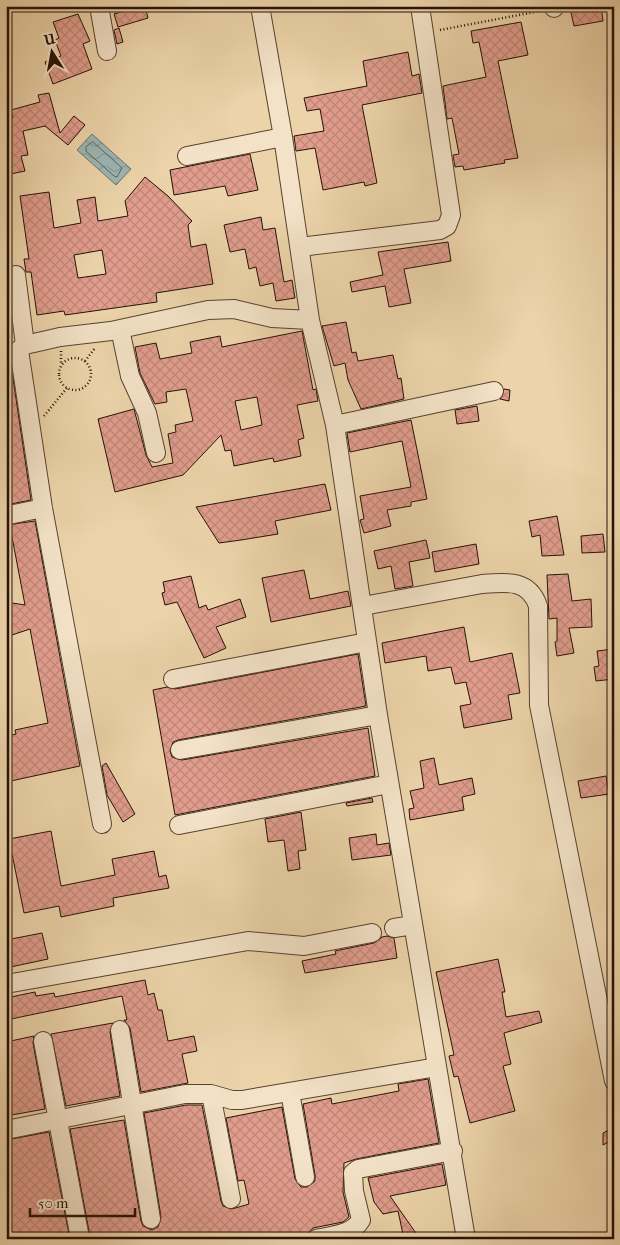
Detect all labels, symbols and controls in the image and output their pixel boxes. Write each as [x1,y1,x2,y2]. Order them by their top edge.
north arrow [28,28,78,78]
text: U [42,30,57,49]
scale bar [30,1185,135,1217]
text: 50 m [38,1194,69,1212]

